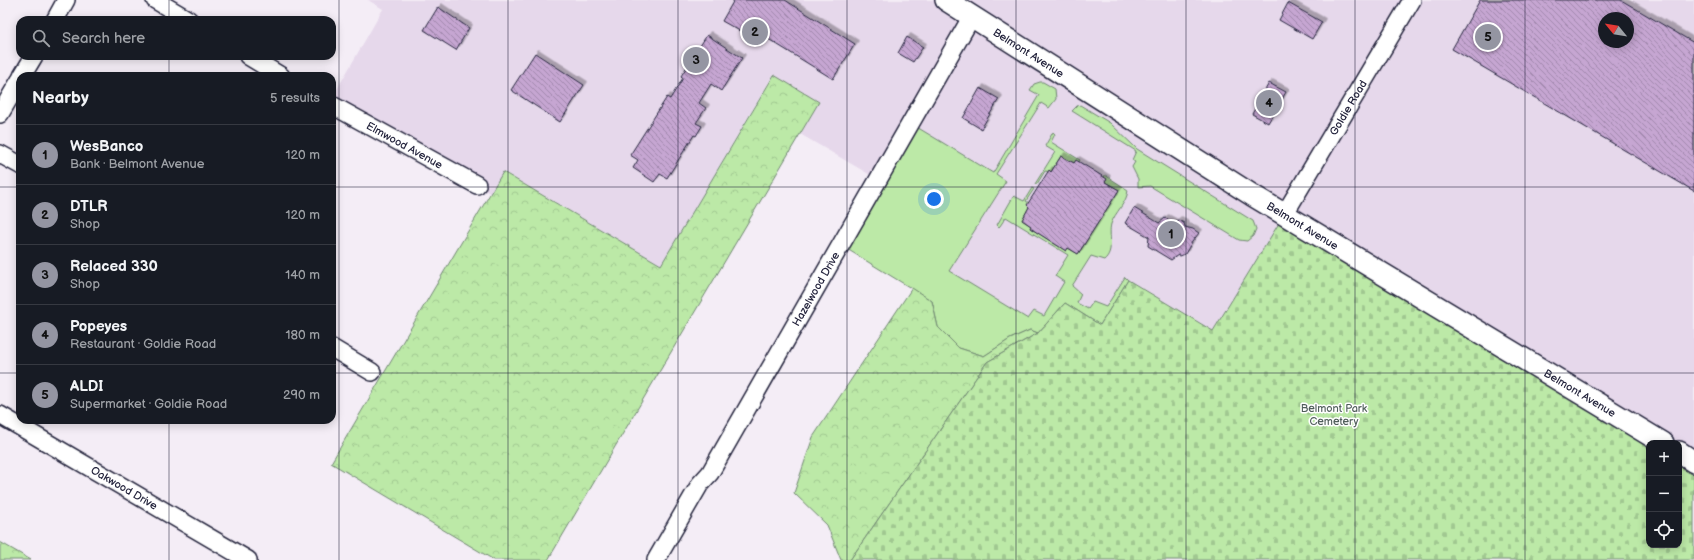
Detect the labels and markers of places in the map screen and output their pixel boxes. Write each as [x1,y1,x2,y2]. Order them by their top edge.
pin: 2 [742,17,768,47]
pin: 5 [1475,22,1501,52]
pin: 3 [683,45,709,75]
pin: 4 [1256,88,1282,118]
pin: 1 [1158,219,1184,249]

